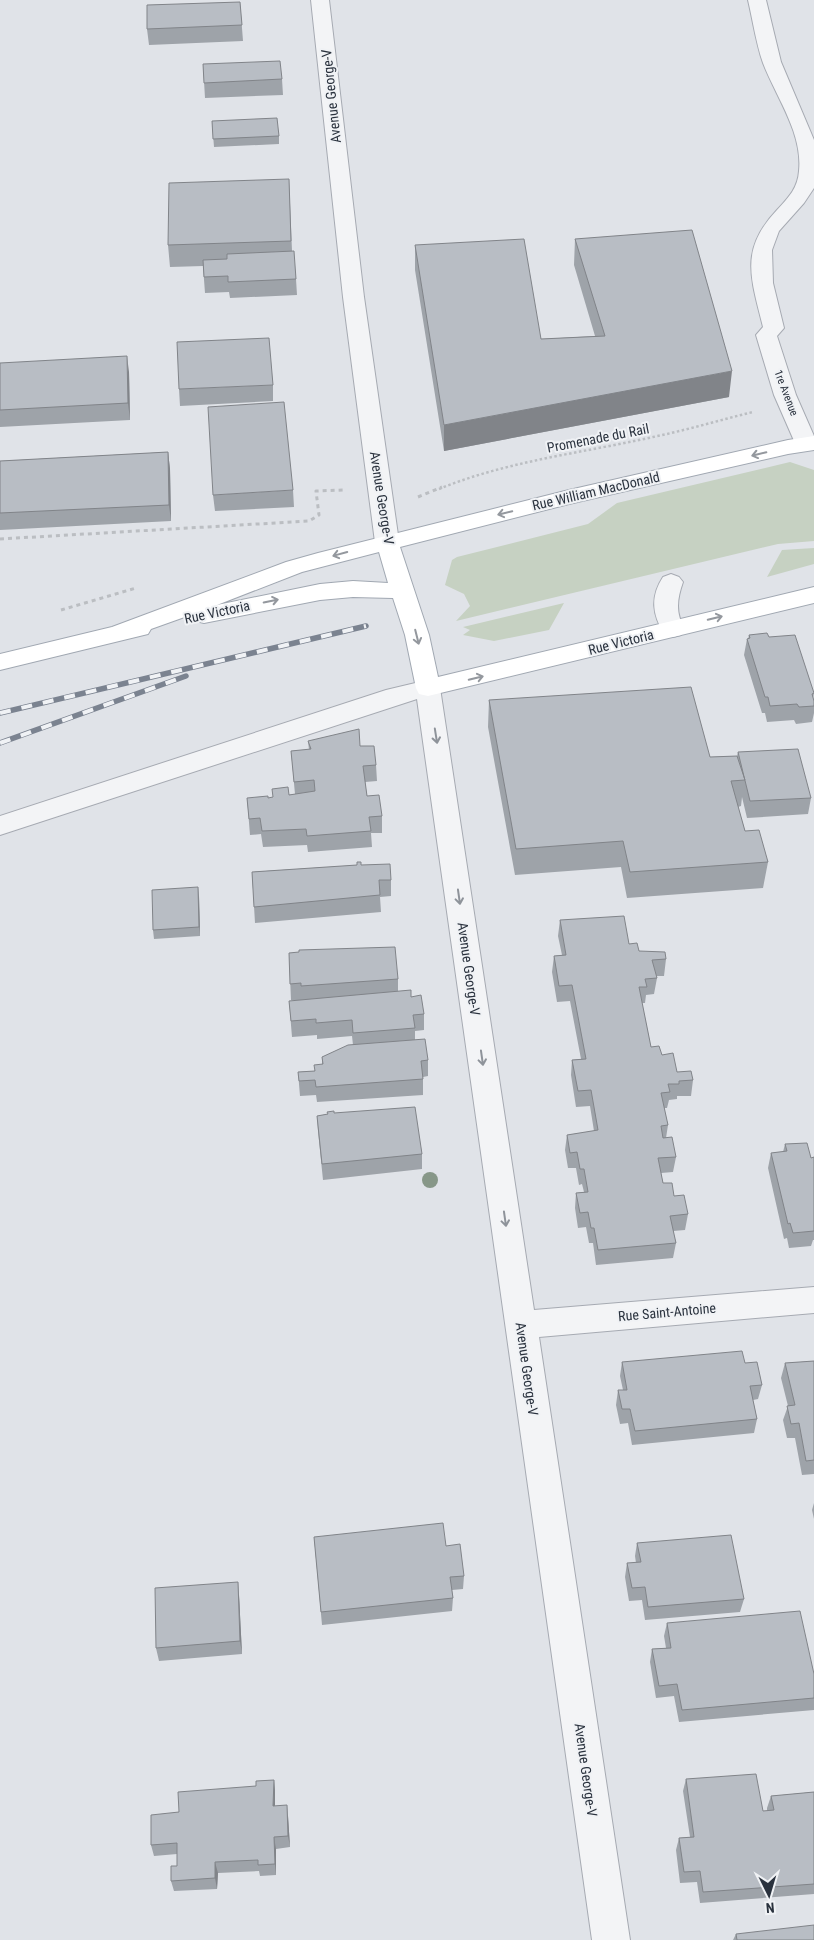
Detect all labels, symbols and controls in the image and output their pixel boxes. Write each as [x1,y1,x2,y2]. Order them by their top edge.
street label: Avenue George-V [318,48,344,144]
street label: 1re Avenue [771,368,801,418]
street label: Promenade du Rail [546,420,650,456]
street label: Avenue George-V [367,450,397,546]
one-way arrow [751,450,767,459]
street label: Rue William MacDonald [531,469,661,513]
one-way arrow [498,509,514,518]
one-way arrow [333,550,349,559]
one-way arrow [263,596,279,605]
street label: Rue Victoria [183,597,251,627]
one-way arrow [707,613,723,623]
street label: Rue Victoria [587,626,655,658]
one-way arrow [413,629,422,645]
one-way arrow [467,672,483,682]
one-way arrow [431,728,441,744]
one-way arrow [454,889,464,905]
street label: Avenue George-V [455,921,484,1017]
one-way arrow [478,1050,488,1066]
one-way arrow [501,1211,511,1227]
street label: Rue Saint-Antoine [617,1300,717,1324]
street label: Avenue George-V [513,1321,542,1417]
street label: Avenue George-V [572,1722,601,1818]
north arrow [744,1870,794,1920]
text: N [765,1900,775,1916]

